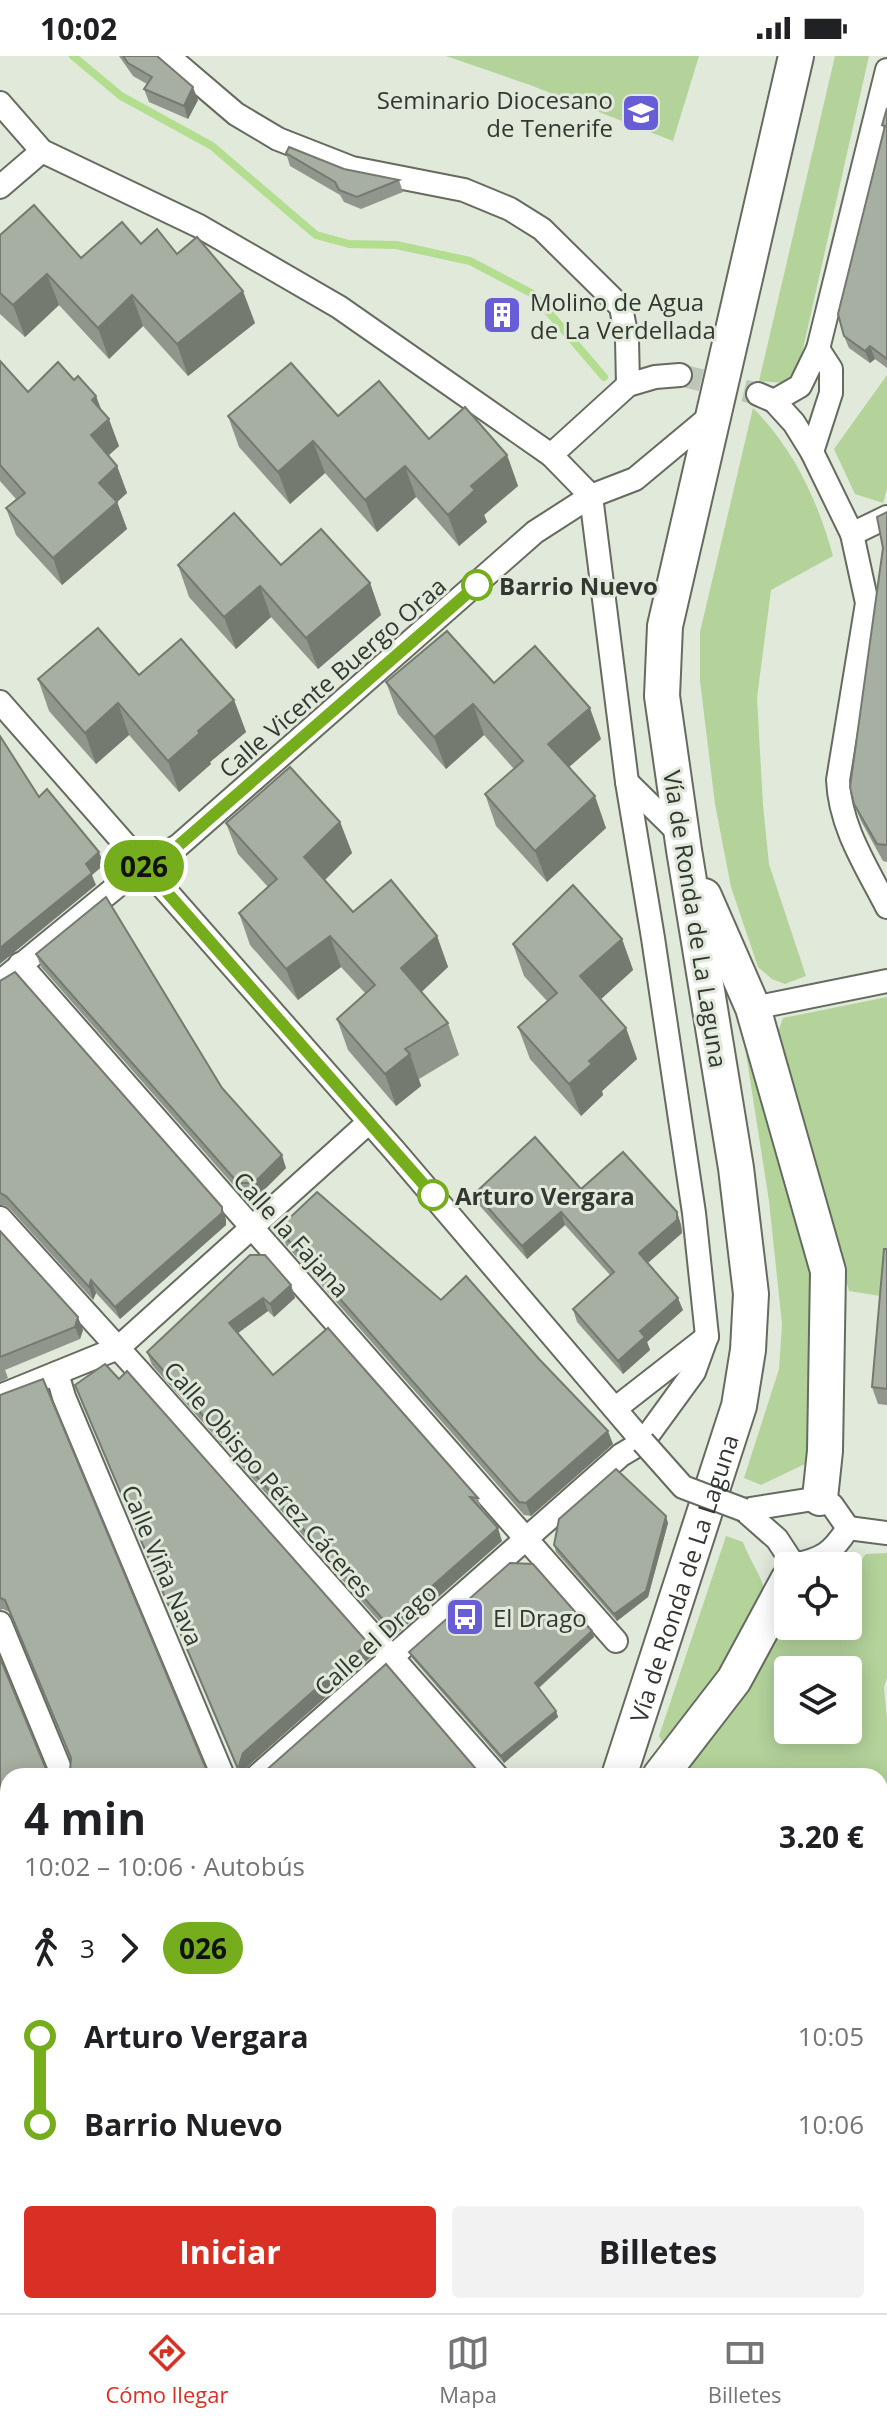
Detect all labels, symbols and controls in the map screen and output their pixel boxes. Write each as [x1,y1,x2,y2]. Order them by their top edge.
text: 10:02 [40,8,117,49]
place label: Seminario Diocesano de Tenerife [377,83,613,144]
school or university icon: Seminario Diocesano de Tenerife [620,92,662,134]
place label: Molino de Agua de La Verdellada [530,285,716,346]
building icon: Molino de Agua de La Verdellada [481,294,523,336]
street label: Calle Vicente Buergo Oraa [211,569,453,785]
place label: Barrio Nuevo [499,569,658,602]
marker: Barrio Nuevo [462,570,492,600]
street label: Vía de Ronda de La Laguna [656,768,736,1070]
line badge: 026 [98,840,190,892]
text: 026 [120,847,168,885]
street label: Calle la Fajana [227,1164,357,1304]
place label: Arturo Vergara [455,1179,635,1212]
marker: Arturo Vergara [418,1180,448,1210]
street label: Calle Obispo Pérez Cáceres [157,1354,381,1604]
street label: Vía de Ronda de La Laguna [621,1430,745,1726]
street label: Calle Viña Nava [114,1480,212,1650]
map controls [774,1552,862,1744]
button: locate [774,1552,862,1640]
street label: Calle el Drago [307,1575,443,1703]
bus stop icon: El Drago [444,1596,486,1638]
place label: El Drago [493,1601,587,1634]
button: layers [774,1656,862,1744]
text: 4 min [24,1788,146,1848]
text: 3.20 € [779,1816,864,1857]
text: 10:02 – 10:06 · Autobús [24,1848,305,1884]
icon: walk [24,1926,68,1970]
icon: forward [107,1926,151,1970]
text: 026 [179,1929,227,1967]
text: 3 [80,1930,95,1966]
text: Arturo Vergara [84,2016,309,2057]
text: 10:05 [798,2018,864,2054]
text: Barrio Nuevo [84,2104,283,2145]
text: 10:06 [798,2106,864,2142]
button: Iniciar [24,2206,436,2298]
button: Billetes [452,2206,864,2298]
tab: Cómo llegar [105,2331,228,2409]
tab: Mapa [439,2331,497,2409]
tab: Billetes [708,2331,782,2409]

